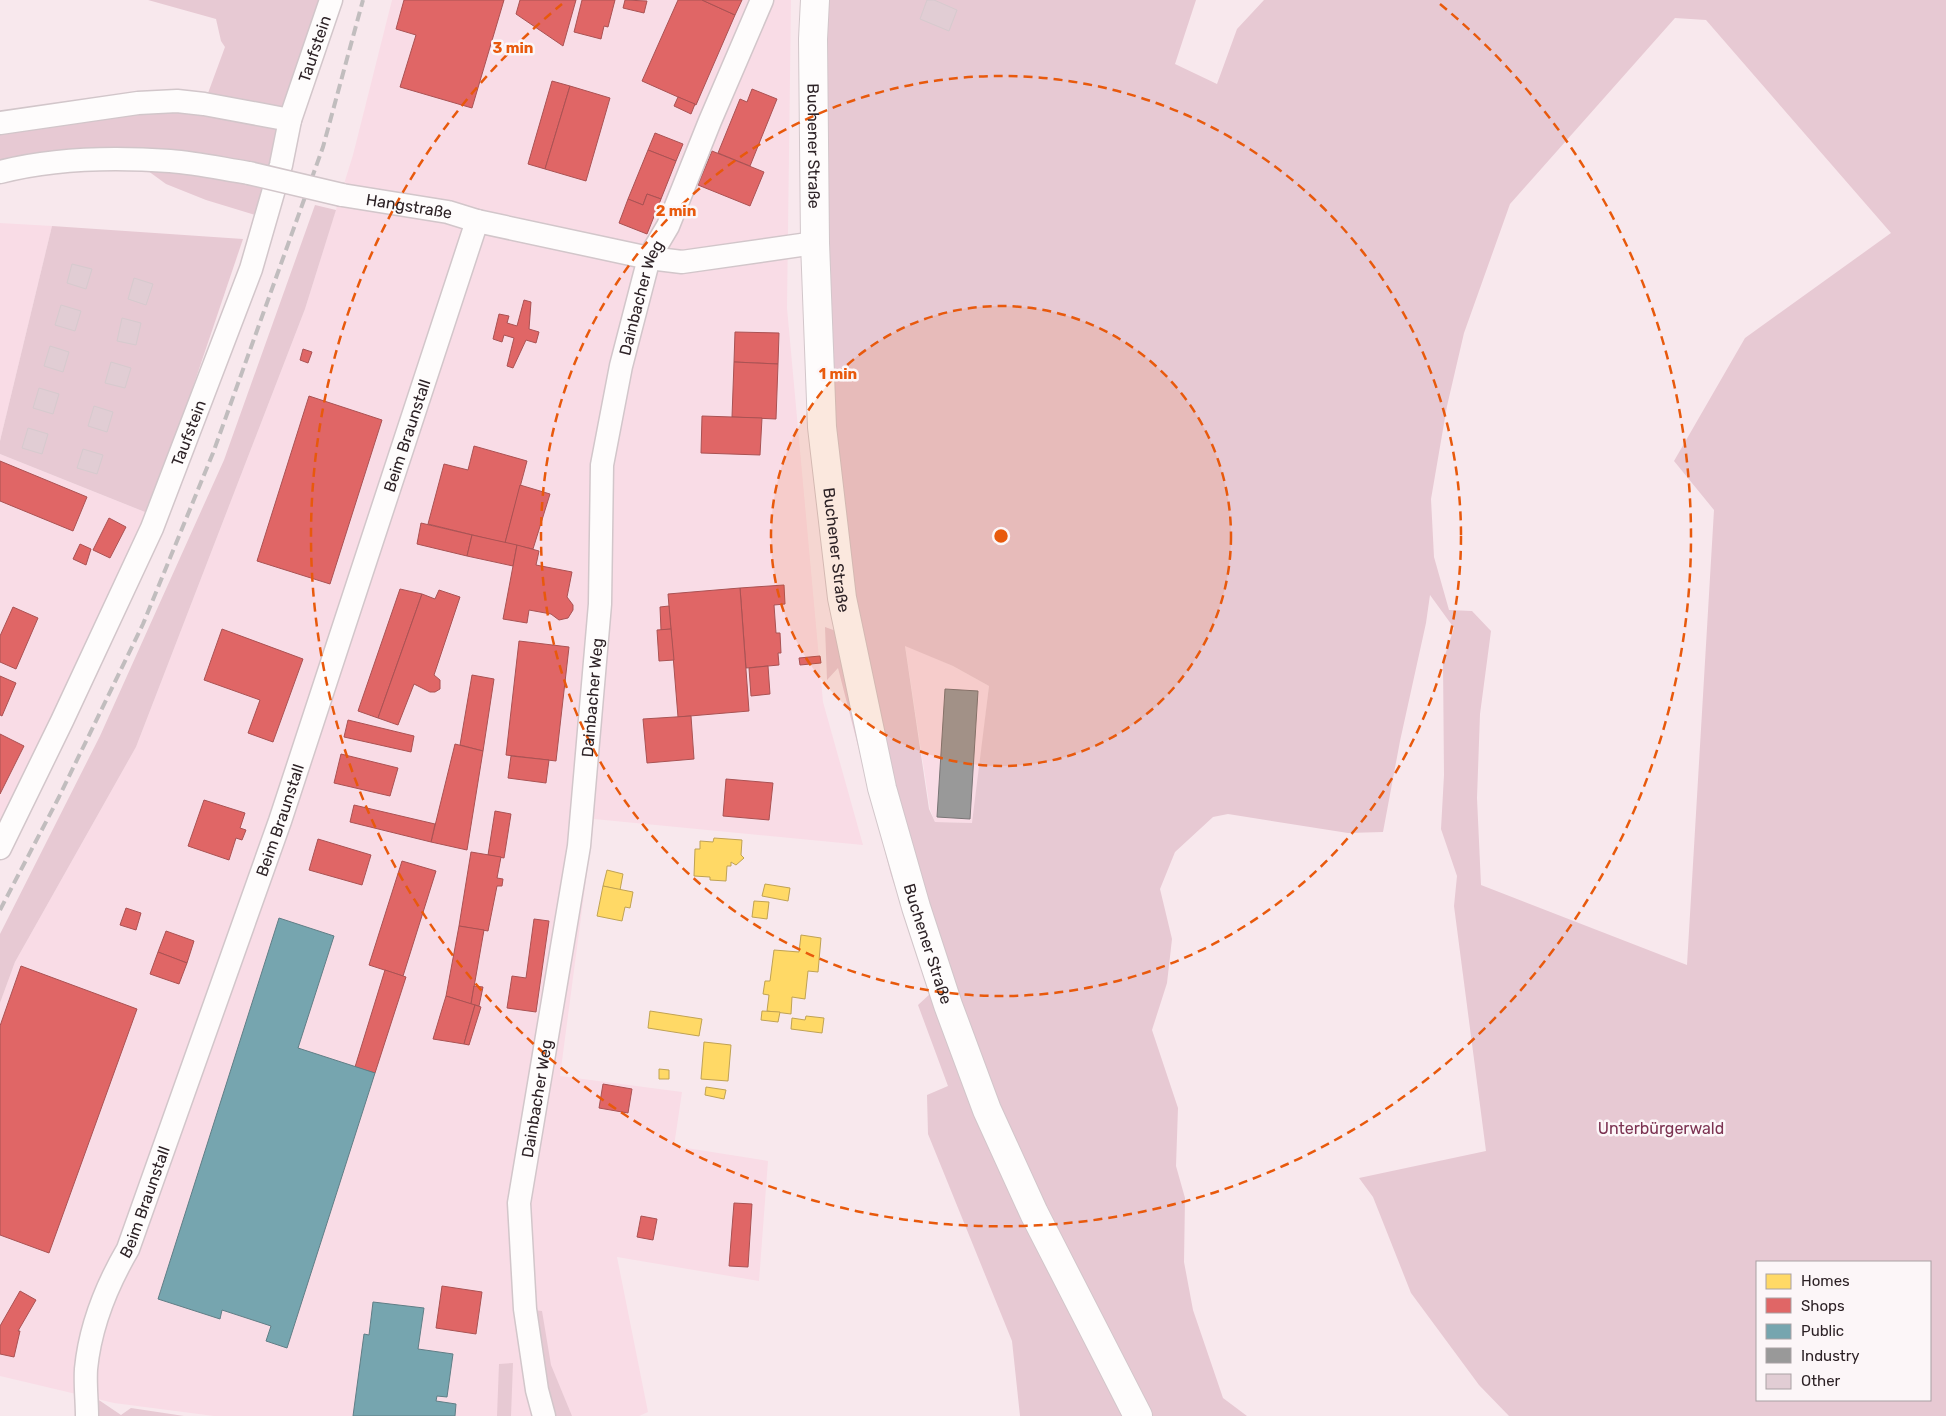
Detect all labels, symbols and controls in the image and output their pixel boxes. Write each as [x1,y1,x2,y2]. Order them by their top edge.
street label: Taufstein [295,13,335,85]
text: 3 min [493,39,533,57]
street label: Buchener Straße [803,83,824,209]
street label: Hangstraße [365,190,454,223]
text: 2 min [656,202,696,220]
street label: Dainbacher Weg [615,237,668,357]
text: 1 min [819,365,857,383]
street label: Beim Braunstall [380,377,434,494]
street label: Taufstein [168,397,210,469]
street label: Buchener Straße [819,487,854,614]
centre of rings [992,527,1010,545]
street label: Dainbacher Weg [578,637,607,758]
street label: Beim Braunstall [252,762,308,879]
street label: Buchener Straße [900,881,956,1007]
street label: Dainbacher Weg [518,1038,556,1159]
park label: Unterbürgerwald [1598,1119,1724,1138]
street label: Beim Braunstall [116,1144,174,1262]
legend [1756,1261,1931,1401]
text: Homes [1801,1272,1850,1290]
text: Shops [1801,1297,1845,1315]
text: Public [1801,1322,1844,1340]
text: Industry [1801,1347,1860,1365]
text: Other [1801,1372,1841,1390]

